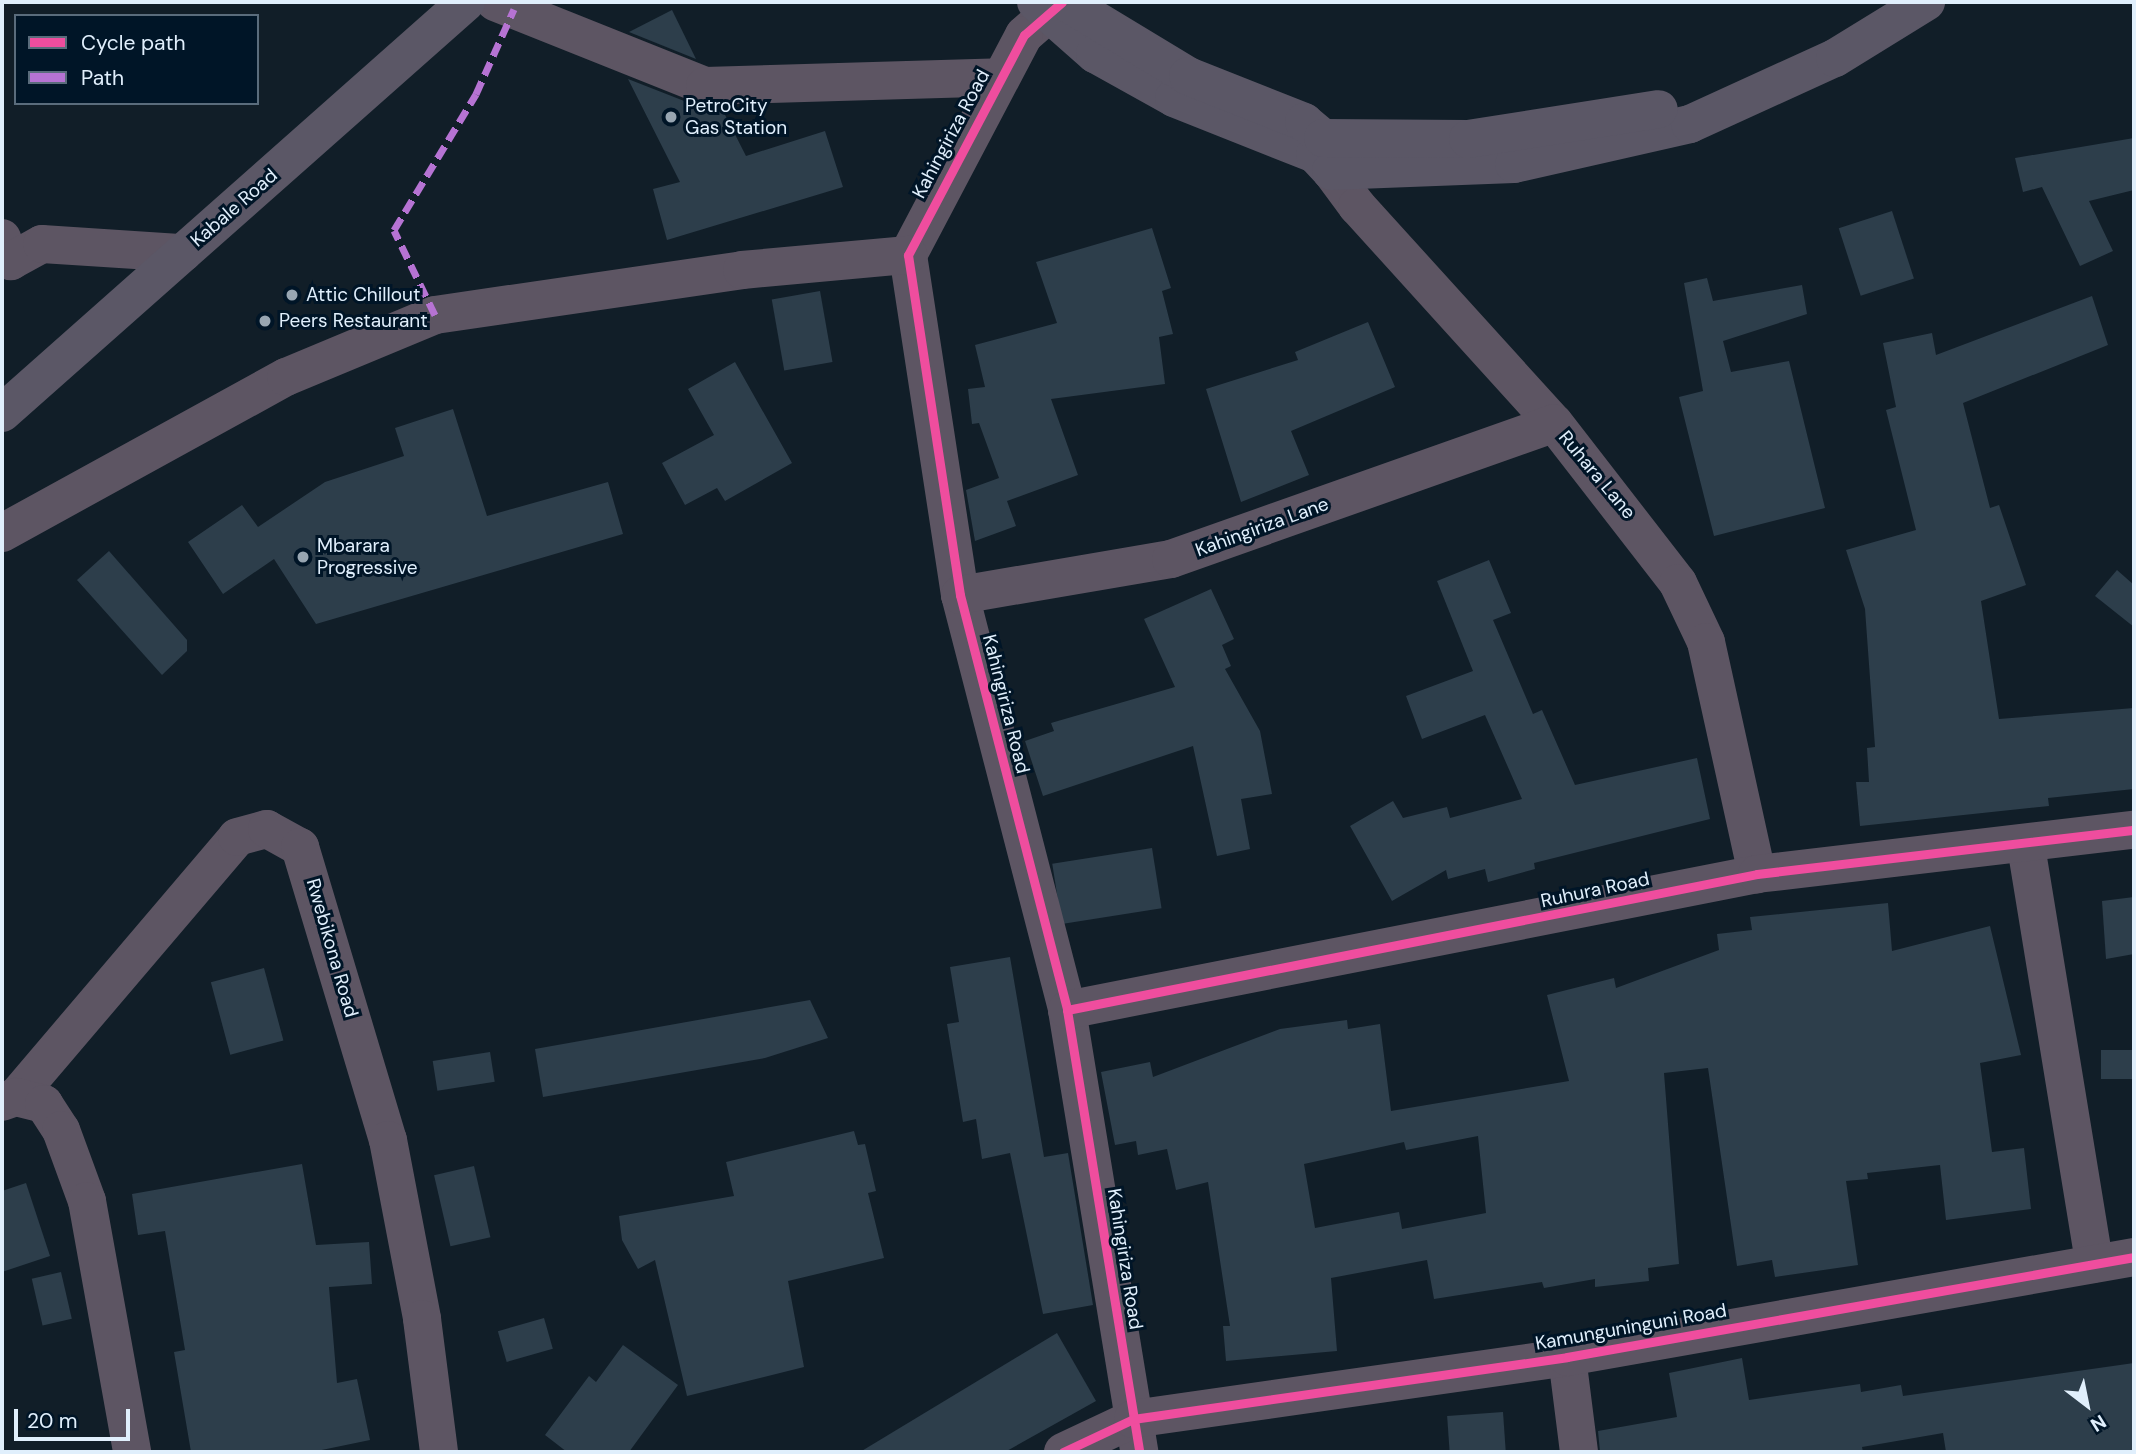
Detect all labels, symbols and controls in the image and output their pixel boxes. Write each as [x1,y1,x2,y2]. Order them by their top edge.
legend [14,14,259,105]
text: Cycle path [81,29,186,57]
text: Path [81,64,124,92]
street label: Kahingiriza Road [907,66,995,202]
place label: PetroCity Gas Station [685,95,787,139]
marker: PetroCity Gas Station [663,109,679,125]
street label: Kabale Road [186,164,282,252]
place label: Attic Chillout [306,284,420,306]
marker: Attic Chillout [284,287,300,303]
place label: Peers Restaurant [279,310,428,332]
marker: Peers Restaurant [257,313,273,329]
street label: Ruhara Lane [1554,426,1640,524]
street label: Kahingiriza Lane [1192,492,1332,562]
place label: Mbarara Progressive [317,535,418,579]
marker: Mbarara Progressive [295,549,311,565]
street label: Kahingiriza Road [978,632,1034,776]
street label: Ruhura Road [1539,867,1651,913]
street label: Rwebikona Road [301,876,363,1020]
street label: Kahingiriza Road [1103,1187,1147,1331]
street label: Kamunguninguni Road [1534,1299,1728,1355]
north arrow [2052,1370,2122,1440]
scale bar [18,1394,133,1438]
text: 20 m [27,1407,78,1435]
text: N [2086,1409,2111,1438]

